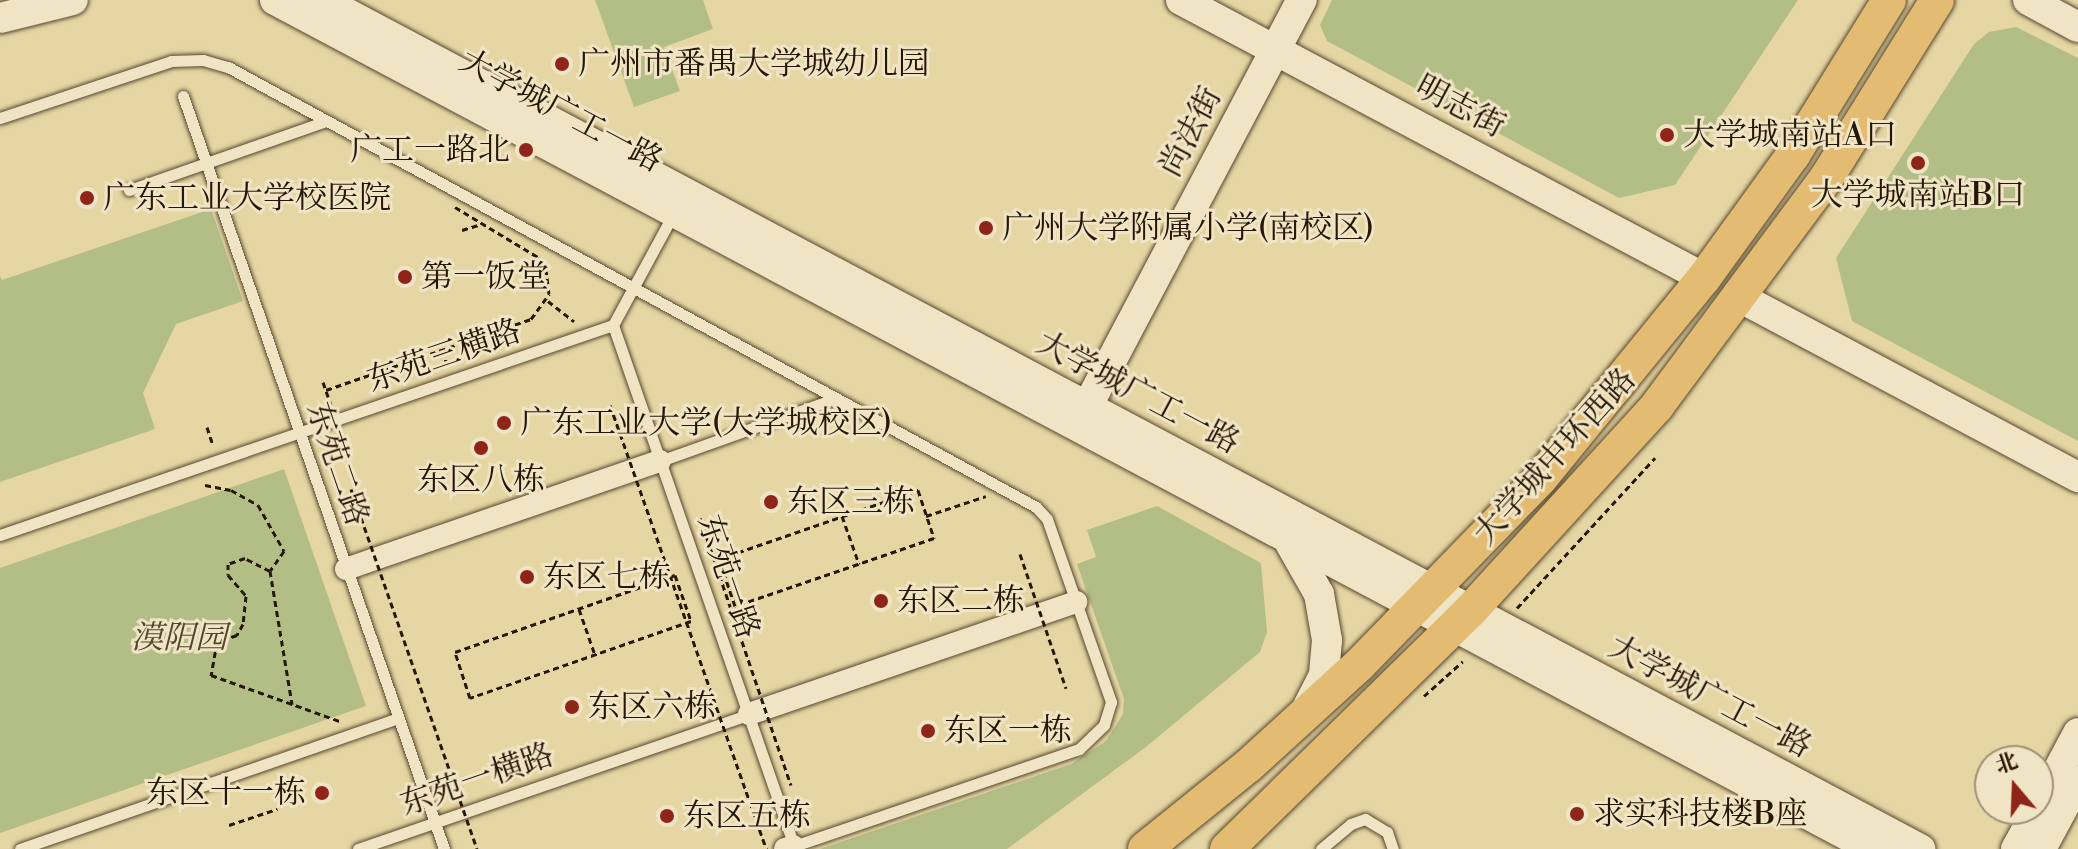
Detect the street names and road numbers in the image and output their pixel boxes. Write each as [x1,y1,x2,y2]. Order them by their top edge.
street label: 大学城广工一路 [453,41,669,181]
street label: 明志街 [1409,68,1511,146]
street label: 尚法街 [1152,81,1230,183]
street label: 东苑三横路 [362,312,526,400]
street label: 大学城广工一路 [1030,323,1246,463]
street label: 大学城中环西路 [1466,361,1644,553]
street label: 东苑二路 [298,397,376,531]
street label: 东苑一路 [689,510,767,644]
street label: 大学城广工一路 [1602,627,1818,767]
street label: 东苑一横路 [395,736,559,824]

